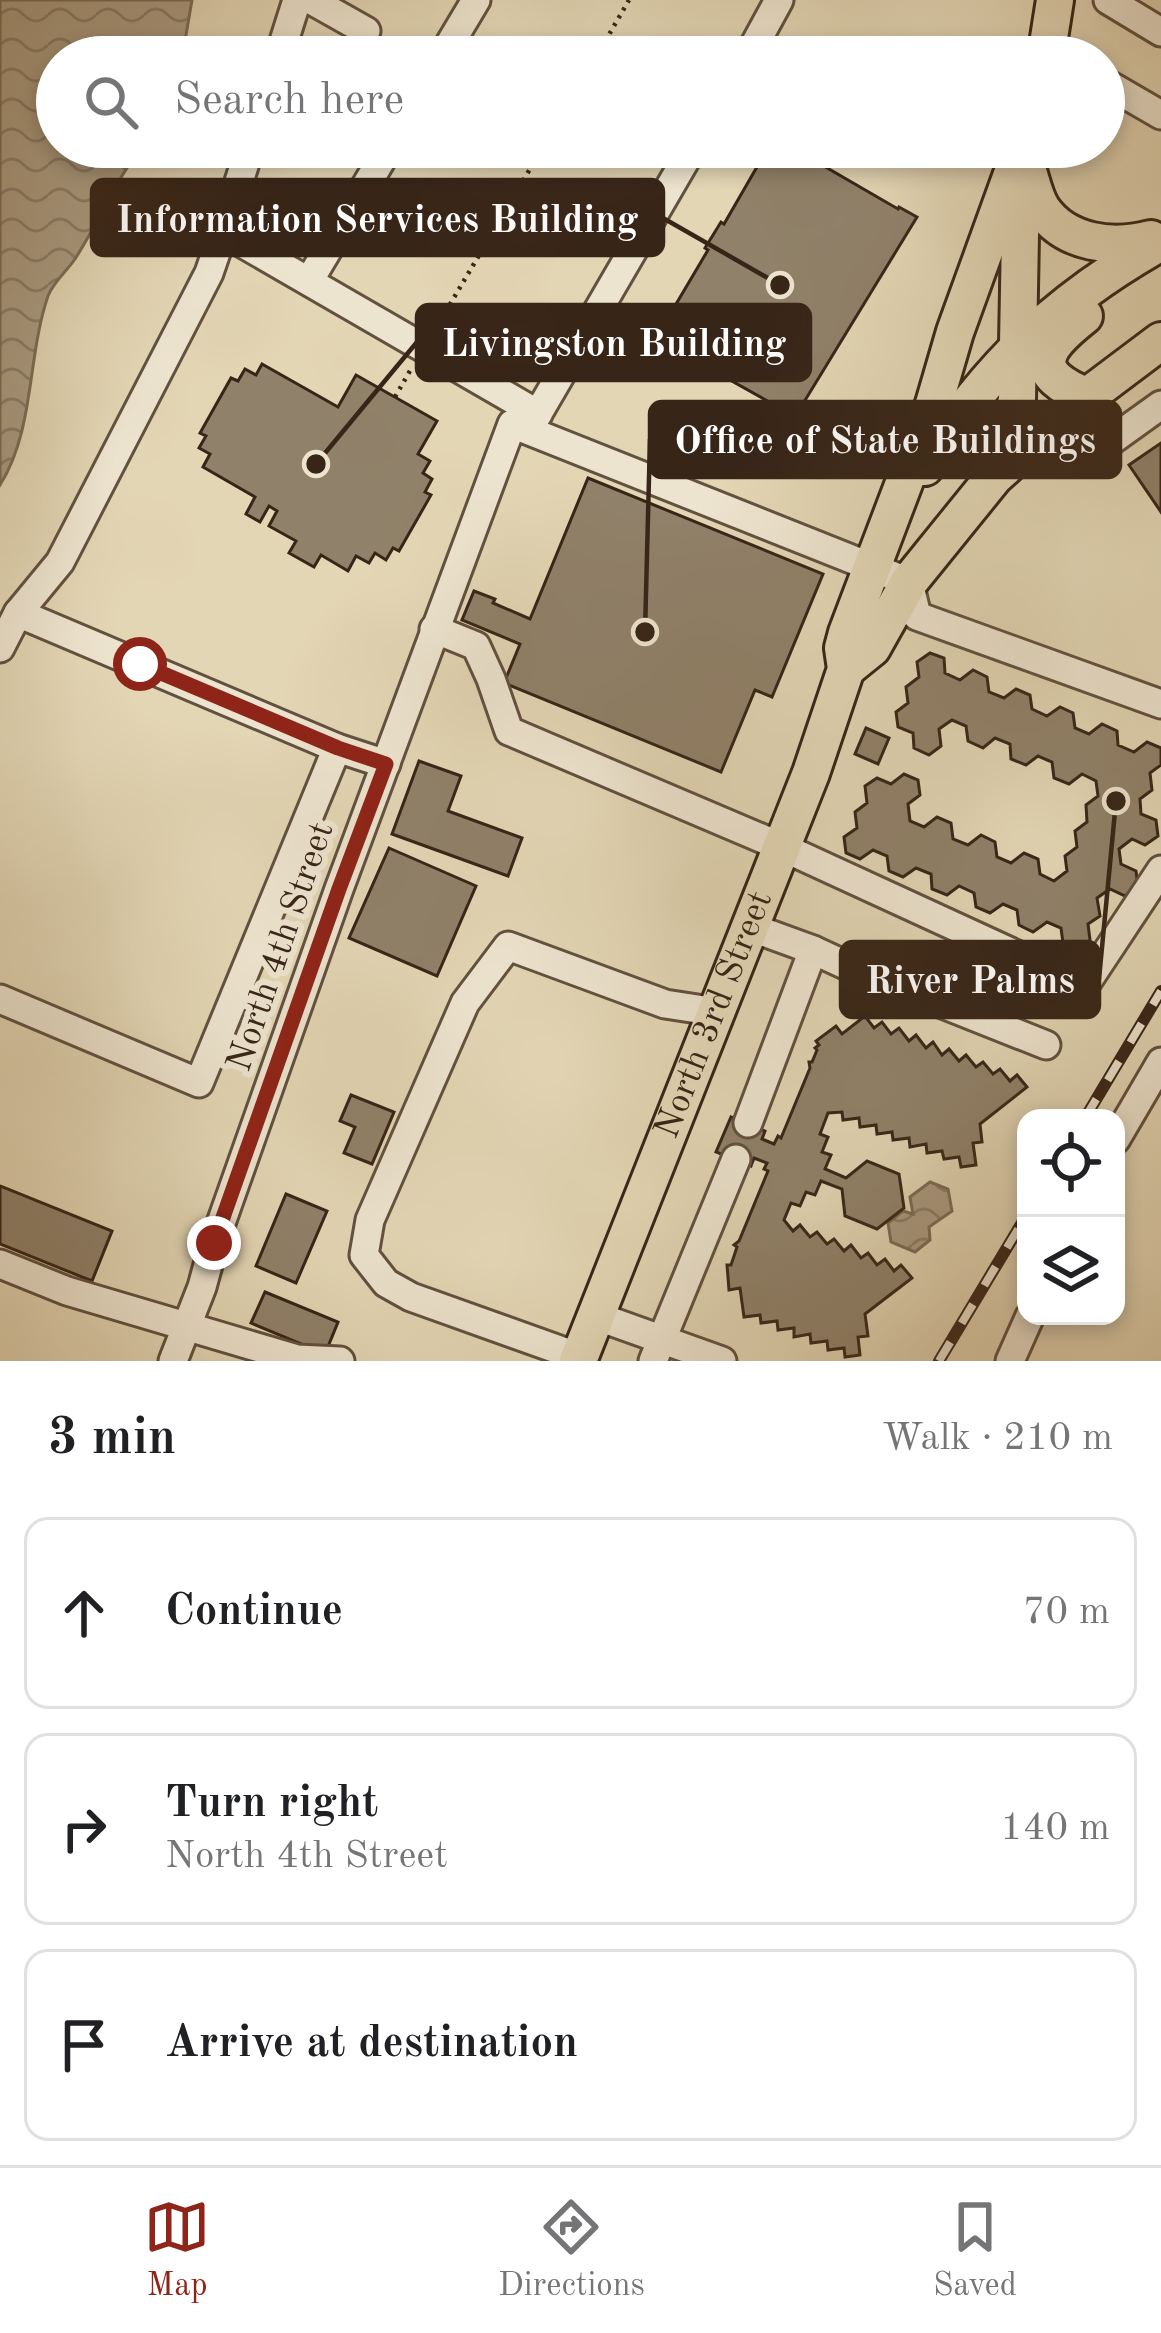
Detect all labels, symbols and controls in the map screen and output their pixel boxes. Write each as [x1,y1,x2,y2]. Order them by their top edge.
search box [36,36,1125,168]
icon: search [78,69,144,135]
text: Search here [174,79,404,124]
callout: Information Services Building [92,180,663,255]
text: Information Services Building [116,202,639,241]
callout: Livingston Building [417,305,810,380]
text: Livingston Building [442,326,787,365]
callout: Office of State Buildings [650,402,1120,477]
text: Office of State Buildings [674,423,1096,462]
route start [113,637,167,691]
street label: North 4th Street [222,818,342,1076]
street label: North 3rd Street [650,886,780,1144]
callout: River Palms [841,942,1099,1017]
text: River Palms [865,963,1075,1002]
map controls [1017,1109,1125,1325]
button: locate [1017,1109,1125,1217]
route end [187,1216,241,1270]
button: layers [1017,1217,1125,1325]
text: 3 min [48,1414,176,1465]
text: Walk · 210 m [882,1419,1113,1458]
icon: ahead [51,1580,117,1646]
text: Continue [165,1590,343,1635]
text: 70 m [1023,1593,1110,1632]
text: Turn right [165,1782,378,1827]
icon: right [51,1796,117,1862]
text: 140 m [1000,1809,1110,1848]
text: North 4th Street [165,1837,448,1876]
icon: arrive [51,2012,117,2078]
text: Arrive at destination [165,2022,578,2067]
tab: Map [144,2194,210,2307]
tab: Directions [498,2194,645,2307]
tab: Saved [933,2194,1017,2307]

